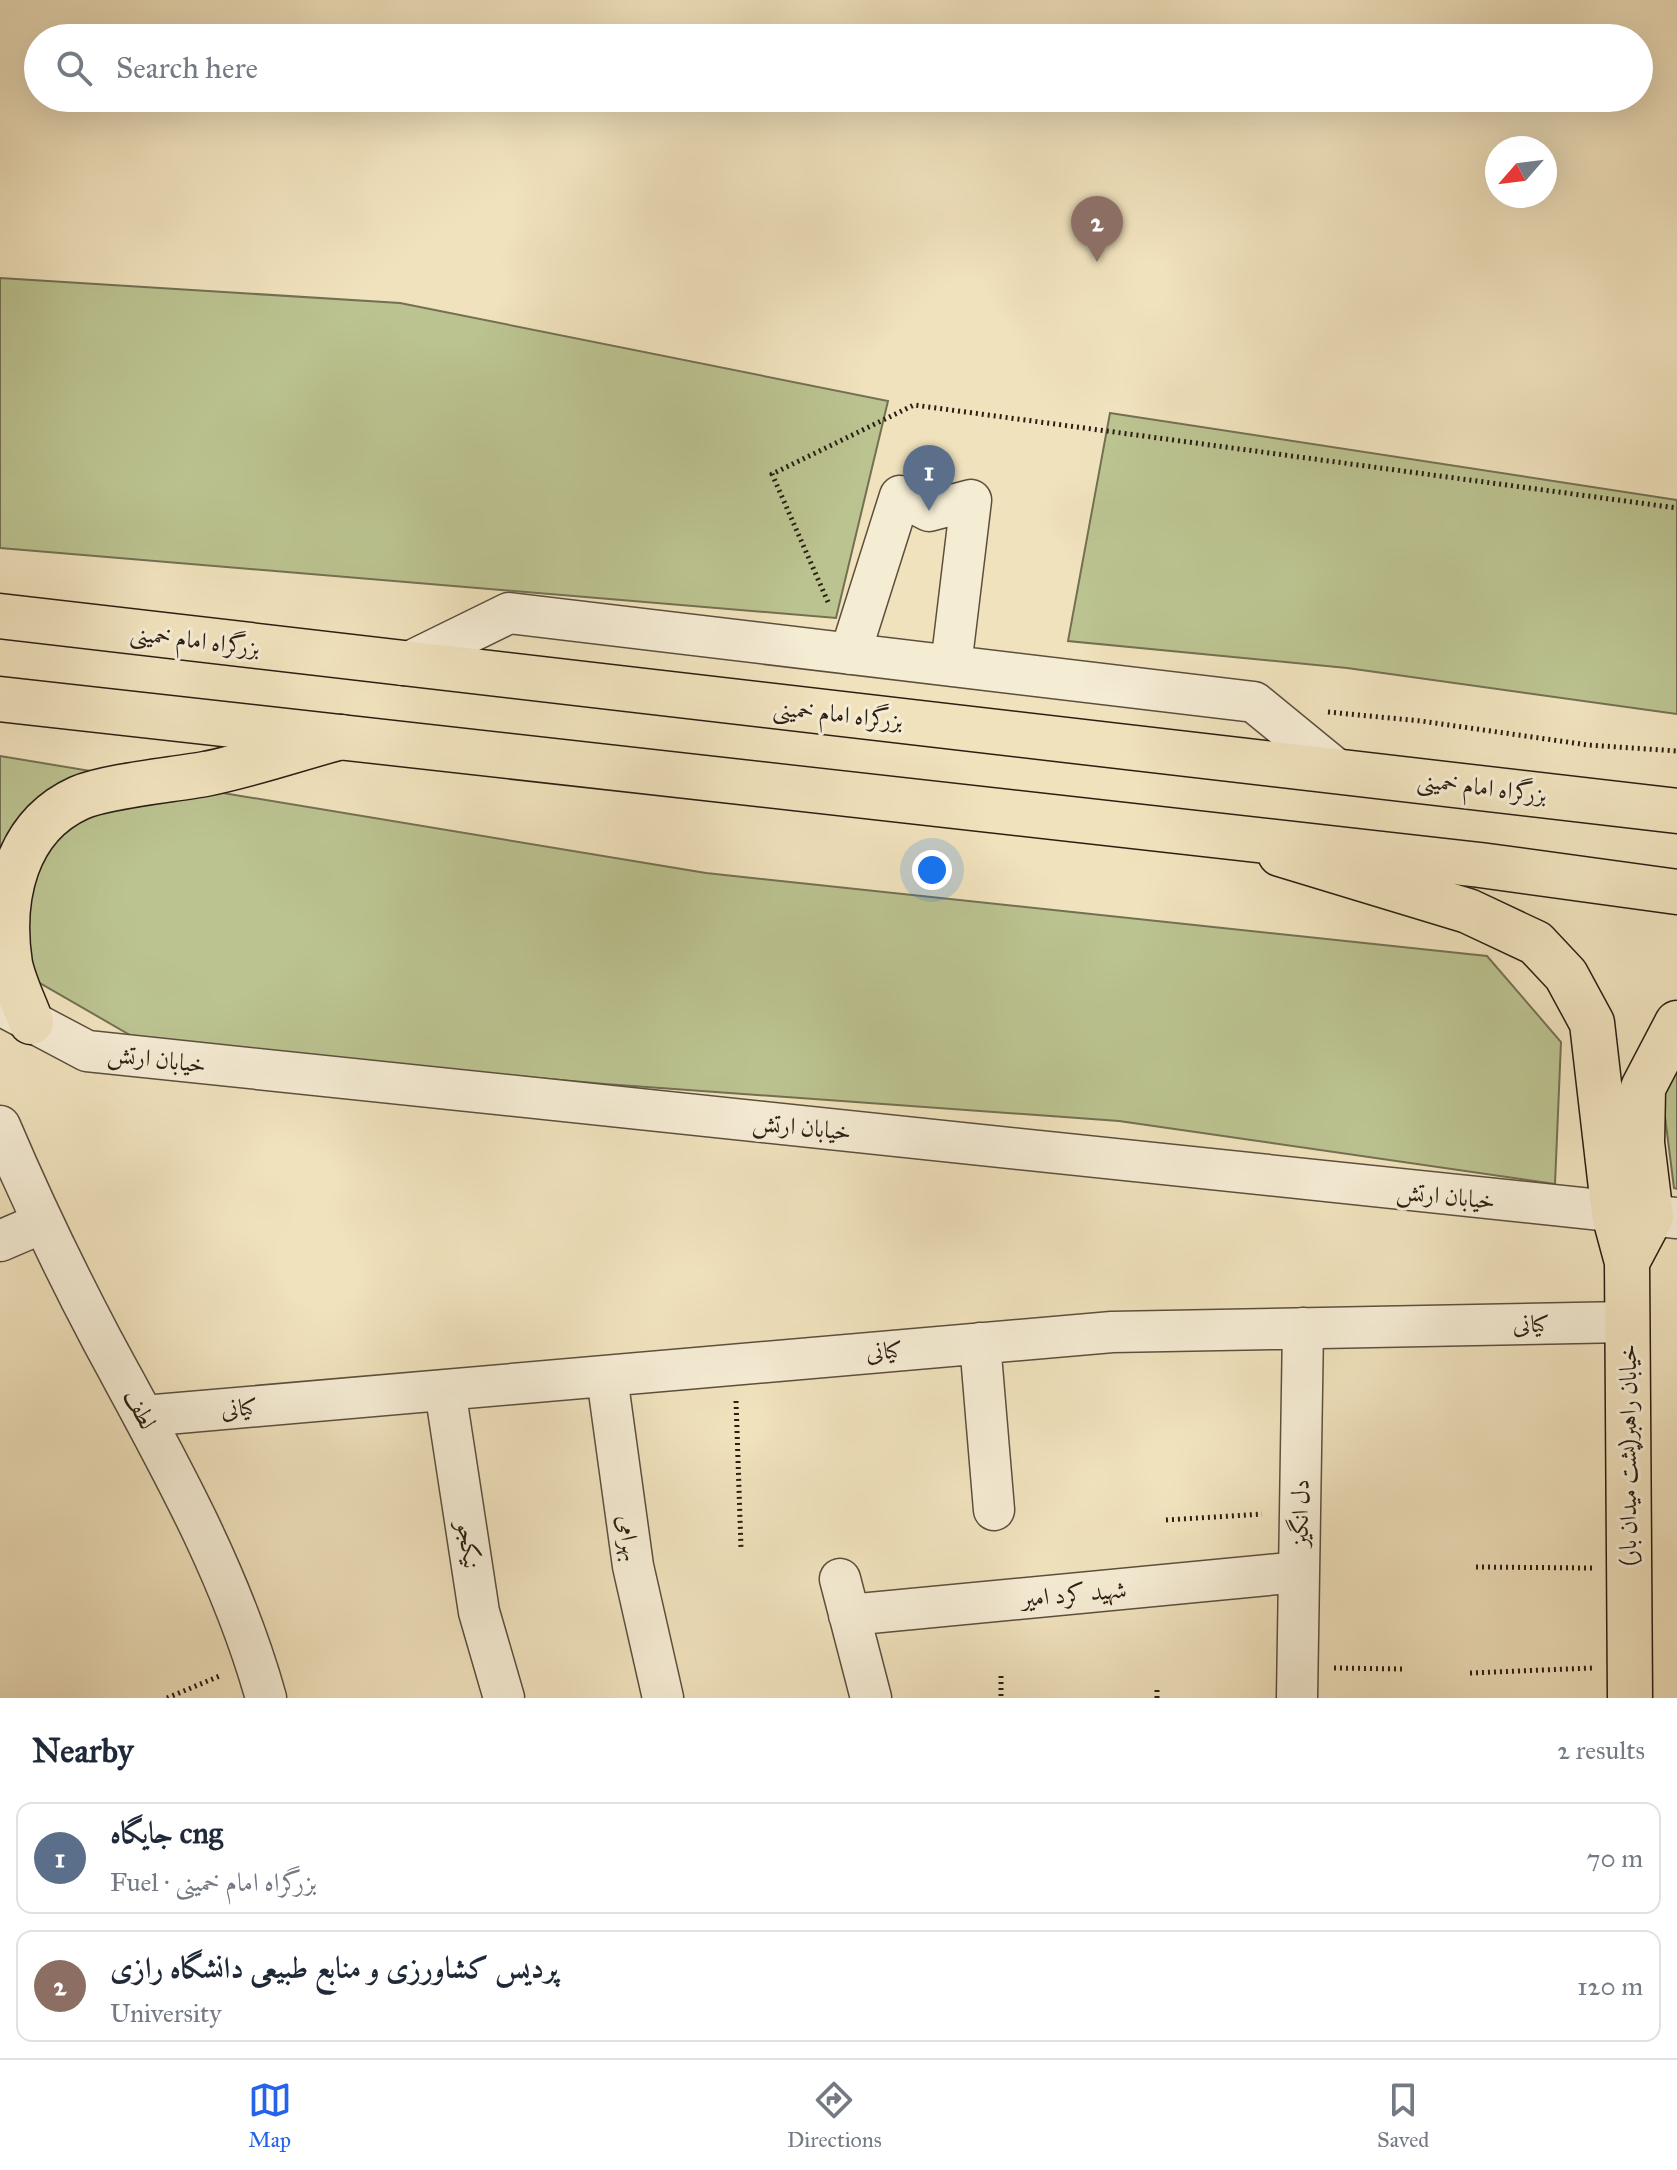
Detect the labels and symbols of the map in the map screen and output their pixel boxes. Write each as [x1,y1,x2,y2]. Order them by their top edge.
north arrow [1485,136,1557,208]
pin: 2 [1071,196,1123,262]
pin: 1 [903,445,955,511]
street label: بزرگراه امام خمینی [128,616,262,669]
street label: بزرگراه امام خمینی [771,691,904,742]
street label: بزرگراه امام خمینی [1415,763,1549,816]
your location [912,850,952,890]
street label: خیابان ارتش [106,1038,208,1081]
street label: خیابان ارتش [751,1107,853,1148]
street label: خیابان ارتش [1395,1176,1497,1217]
street label: کیانی [1512,1309,1550,1339]
street label: کیانی [864,1334,904,1368]
street label: خیابان راهبر(پشت میدان بار) [1613,1344,1644,1566]
street label: لطف [117,1384,163,1434]
street label: کیانی [219,1391,259,1425]
street label: دل انگیز [1284,1479,1316,1550]
street label: بهرامی [611,1513,647,1563]
street label: نیکجو [450,1517,488,1571]
street label: شهید کرد امیر [1017,1574,1128,1614]

